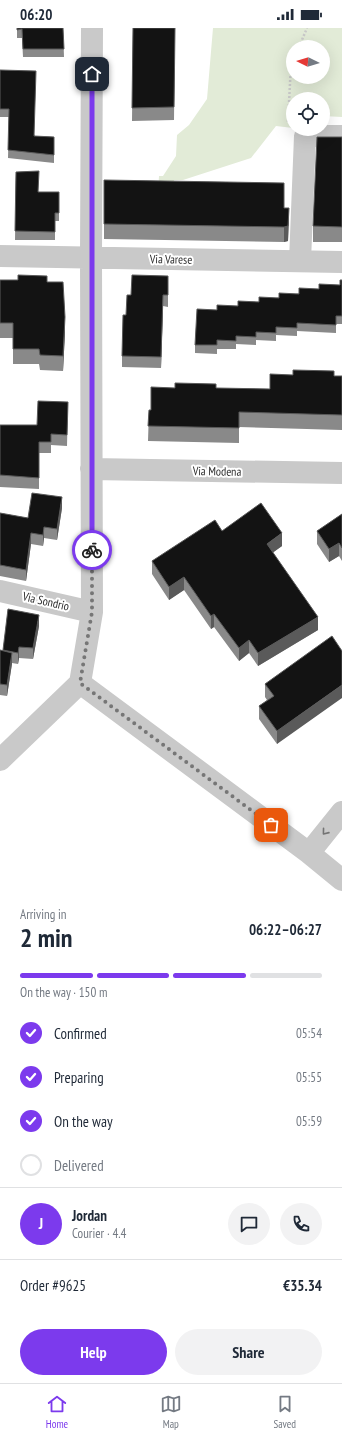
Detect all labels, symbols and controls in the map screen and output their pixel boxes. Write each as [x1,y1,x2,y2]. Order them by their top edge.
text: 06:20 [20,5,52,24]
north arrow [286,40,330,84]
map controls [286,40,330,136]
pin [75,57,109,91]
icon: home [81,63,103,85]
button: locate [286,92,330,136]
street label: Via Varese [149,251,192,267]
street label: Via Modena [192,463,242,479]
courier [72,530,112,570]
icon: bike [81,539,103,561]
street label: Via Sondrio [20,588,71,614]
pin [254,808,288,842]
icon: bag [260,814,282,836]
one-way arrow [323,828,330,835]
text: Arriving in [20,906,67,923]
text: 06:22–06:27 [249,920,322,939]
text: 2 min [20,921,73,954]
text: On the way · 150 m [20,984,107,1001]
icon: check [20,1022,42,1044]
text: Confirmed [54,1024,107,1043]
text: 05:54 [296,1025,322,1042]
icon: check [20,1066,42,1088]
text: Preparing [54,1068,104,1087]
text: 05:55 [296,1069,322,1086]
icon: check [20,1110,42,1132]
text: On the way [54,1112,113,1131]
text: 05:59 [296,1113,322,1130]
text: Delivered [54,1156,104,1175]
button: chat [228,1203,270,1245]
button: phone [280,1203,322,1245]
text: Jordan [72,1206,107,1225]
text: J [39,1214,43,1233]
text: Courier · 4.4 [72,1225,126,1242]
text: Order #9625 [20,1276,86,1295]
text: €35.34 [283,1276,322,1295]
button: Help [20,1329,167,1375]
button: Share [175,1329,322,1375]
tab: Home [46,1393,68,1431]
tab: Map [160,1393,182,1431]
tab: Saved [273,1393,296,1431]

